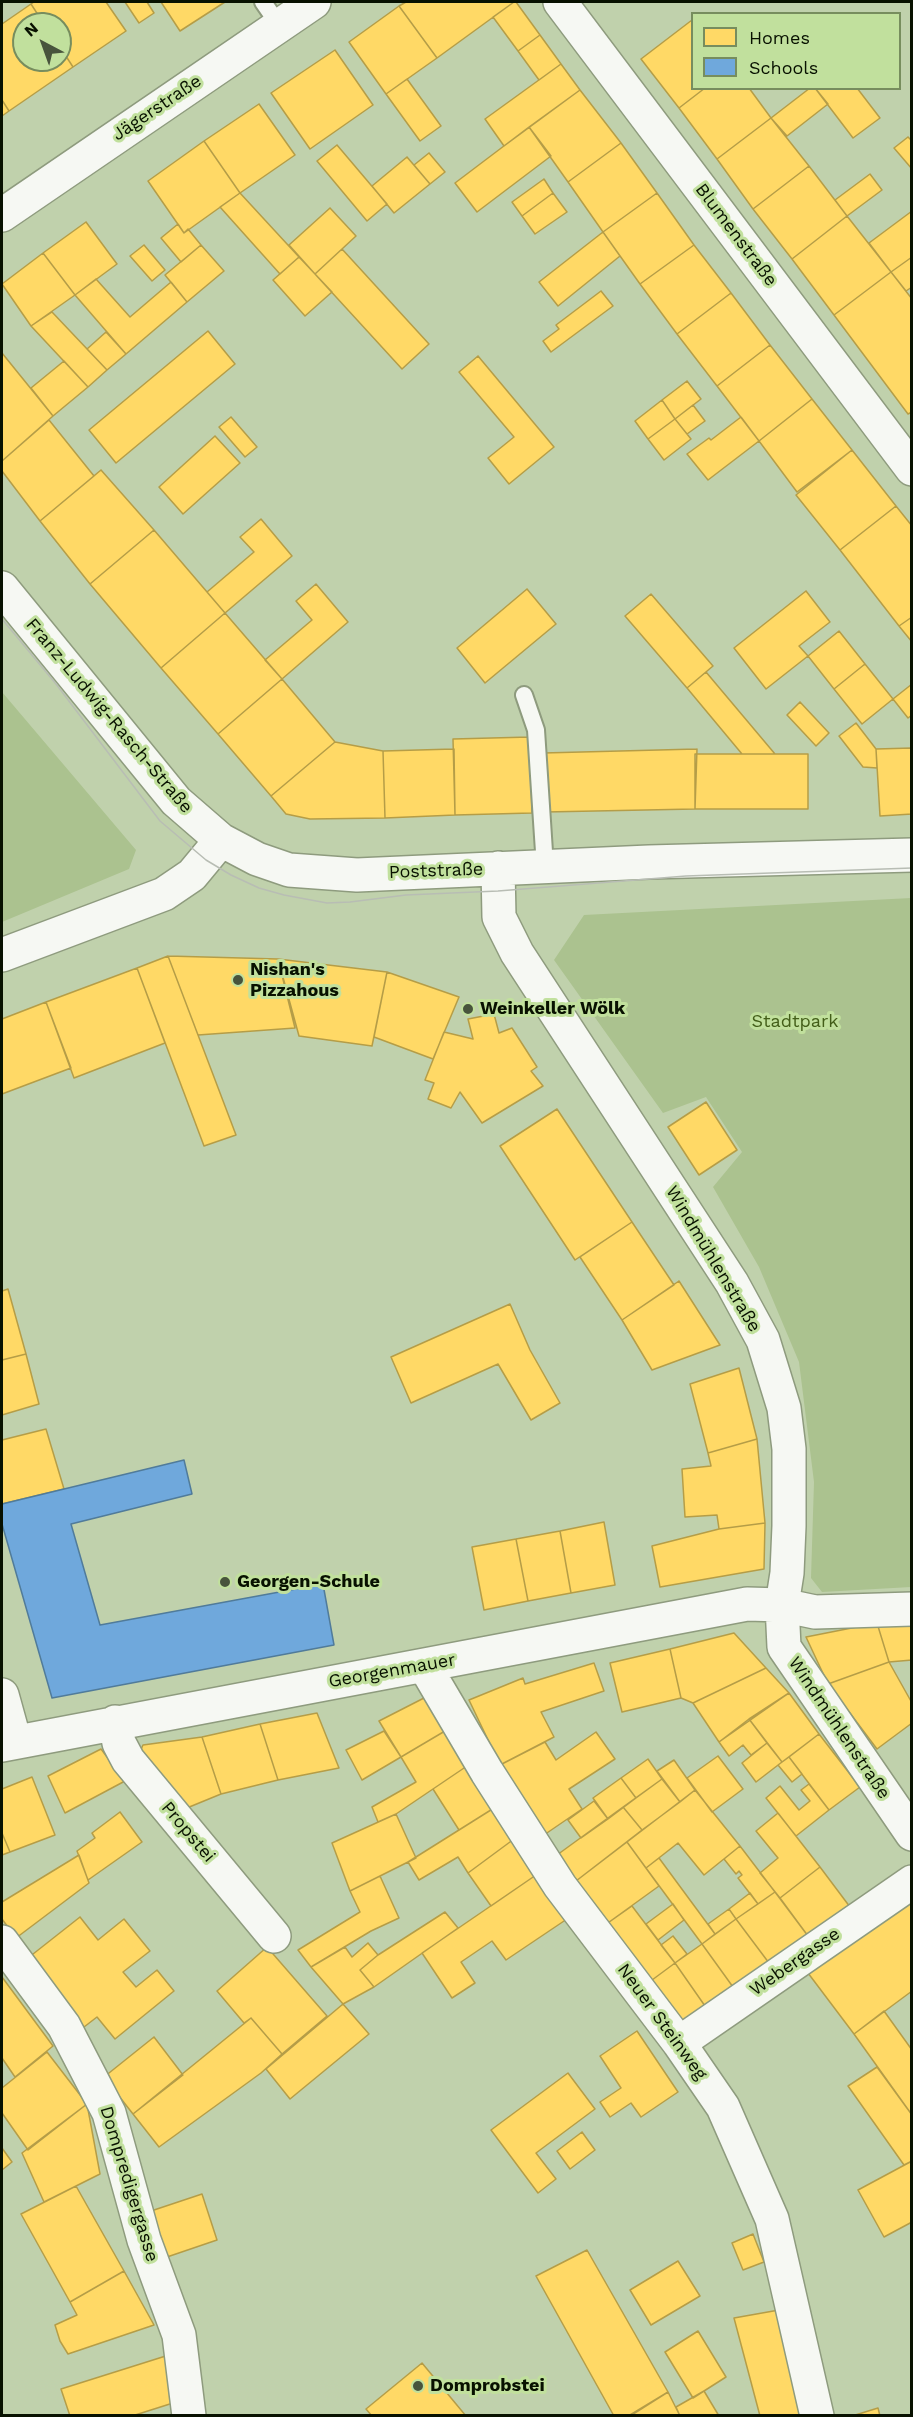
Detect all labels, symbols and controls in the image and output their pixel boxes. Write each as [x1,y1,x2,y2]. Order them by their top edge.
north arrow [12,12,72,72]
legend [691,12,901,90]
text: N [20,18,42,41]
text: Homes [749,27,810,48]
text: Schools [749,57,818,78]
street label: Jägerstraße [108,70,206,146]
street label: Blumenstraße [690,179,782,291]
street label: Franz-Ludwig-Rasch-Straße [21,614,197,818]
street label: Poststraße [388,859,484,883]
place label: Nishan's Pizzahous [250,959,339,1002]
marker: Nishan's Pizzahous [231,973,245,987]
place label: Weinkeller Wölk [480,998,625,1020]
marker: Weinkeller Wölk [461,1002,475,1016]
park label: Stadtpark [751,1011,839,1033]
street label: Windmühlenstraße [661,1182,765,1336]
place label: Georgen-Schule [237,1571,380,1593]
marker: Georgen-Schule [218,1575,232,1589]
street label: Georgenmauer [327,1649,457,1693]
street label: Windmühlenstraße [783,1653,895,1803]
street label: Propstei [156,1797,220,1867]
street label: Webergasse [746,1923,844,2001]
street label: Neuer Steinweg [613,1960,711,2084]
street label: Dompredigergasse [95,2104,163,2264]
place label: Domprobstei [430,2375,545,2397]
marker: Domprobstei [411,2379,425,2393]

